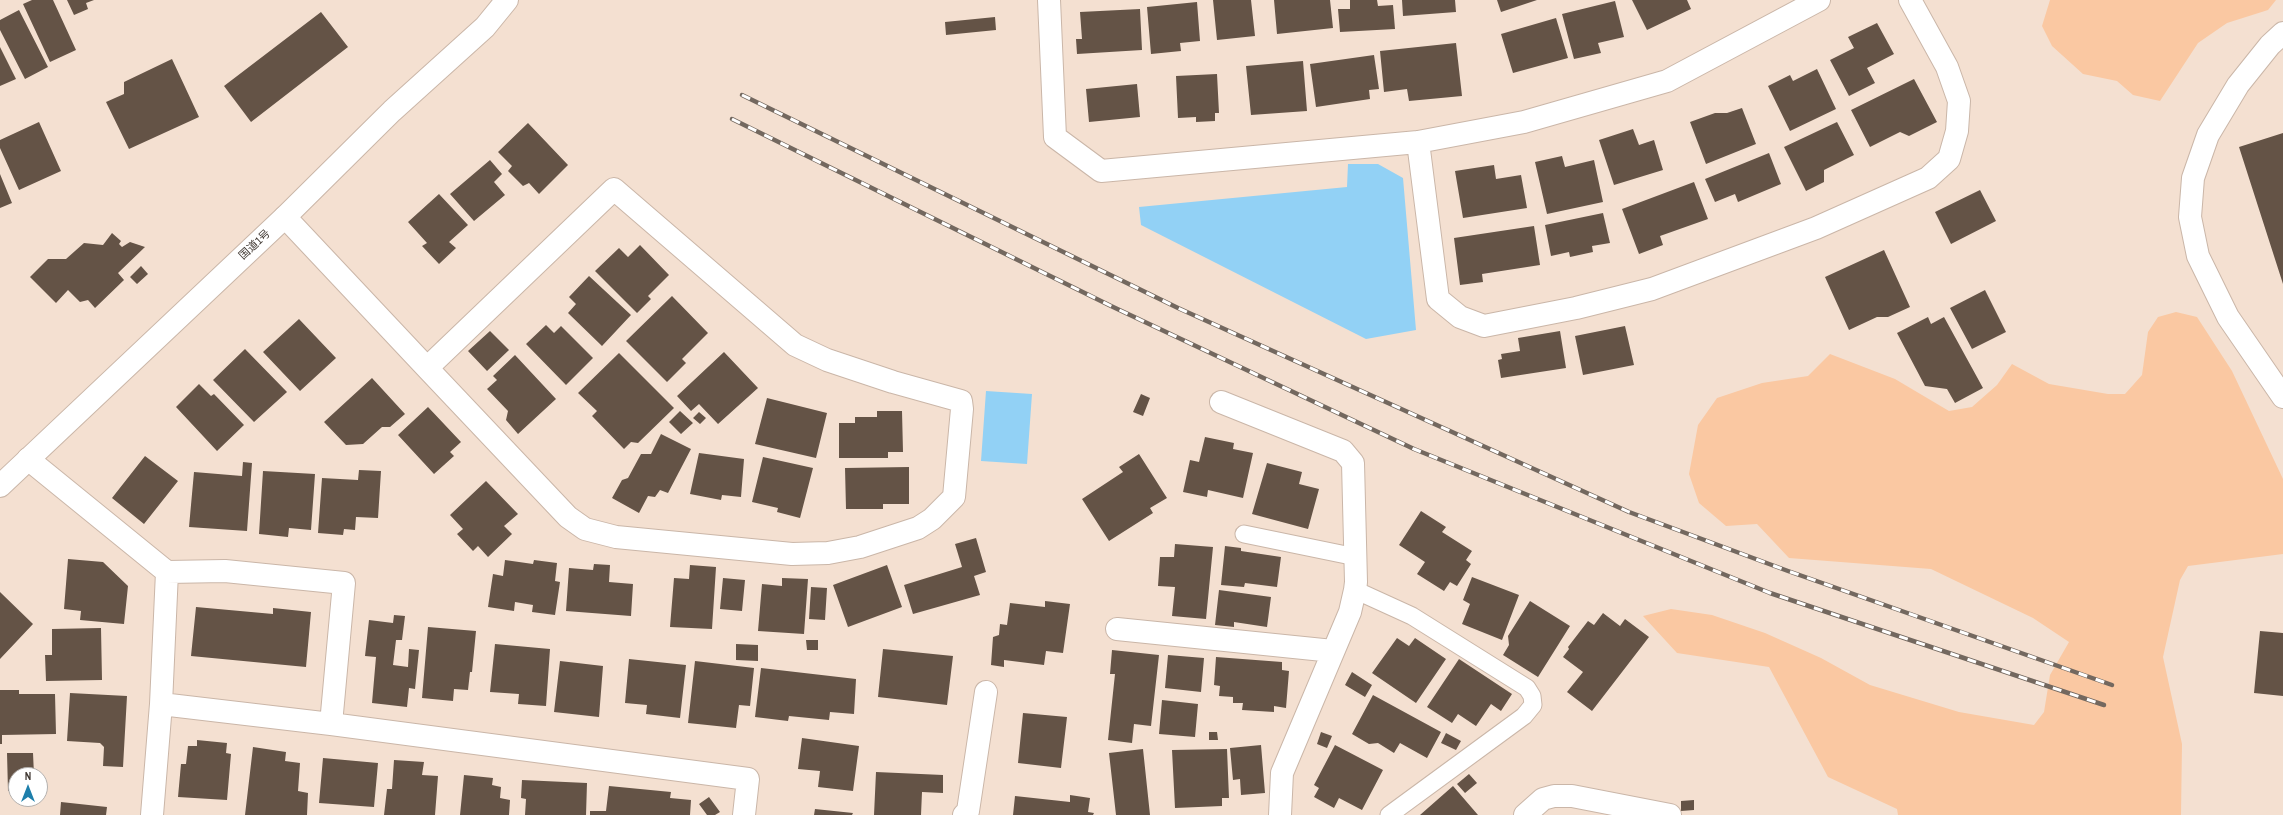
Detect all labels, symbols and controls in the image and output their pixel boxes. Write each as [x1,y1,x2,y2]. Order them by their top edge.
street label: 国道1号 [237,227,273,263]
north arrow [8,767,48,807]
text: N [25,769,31,783]

